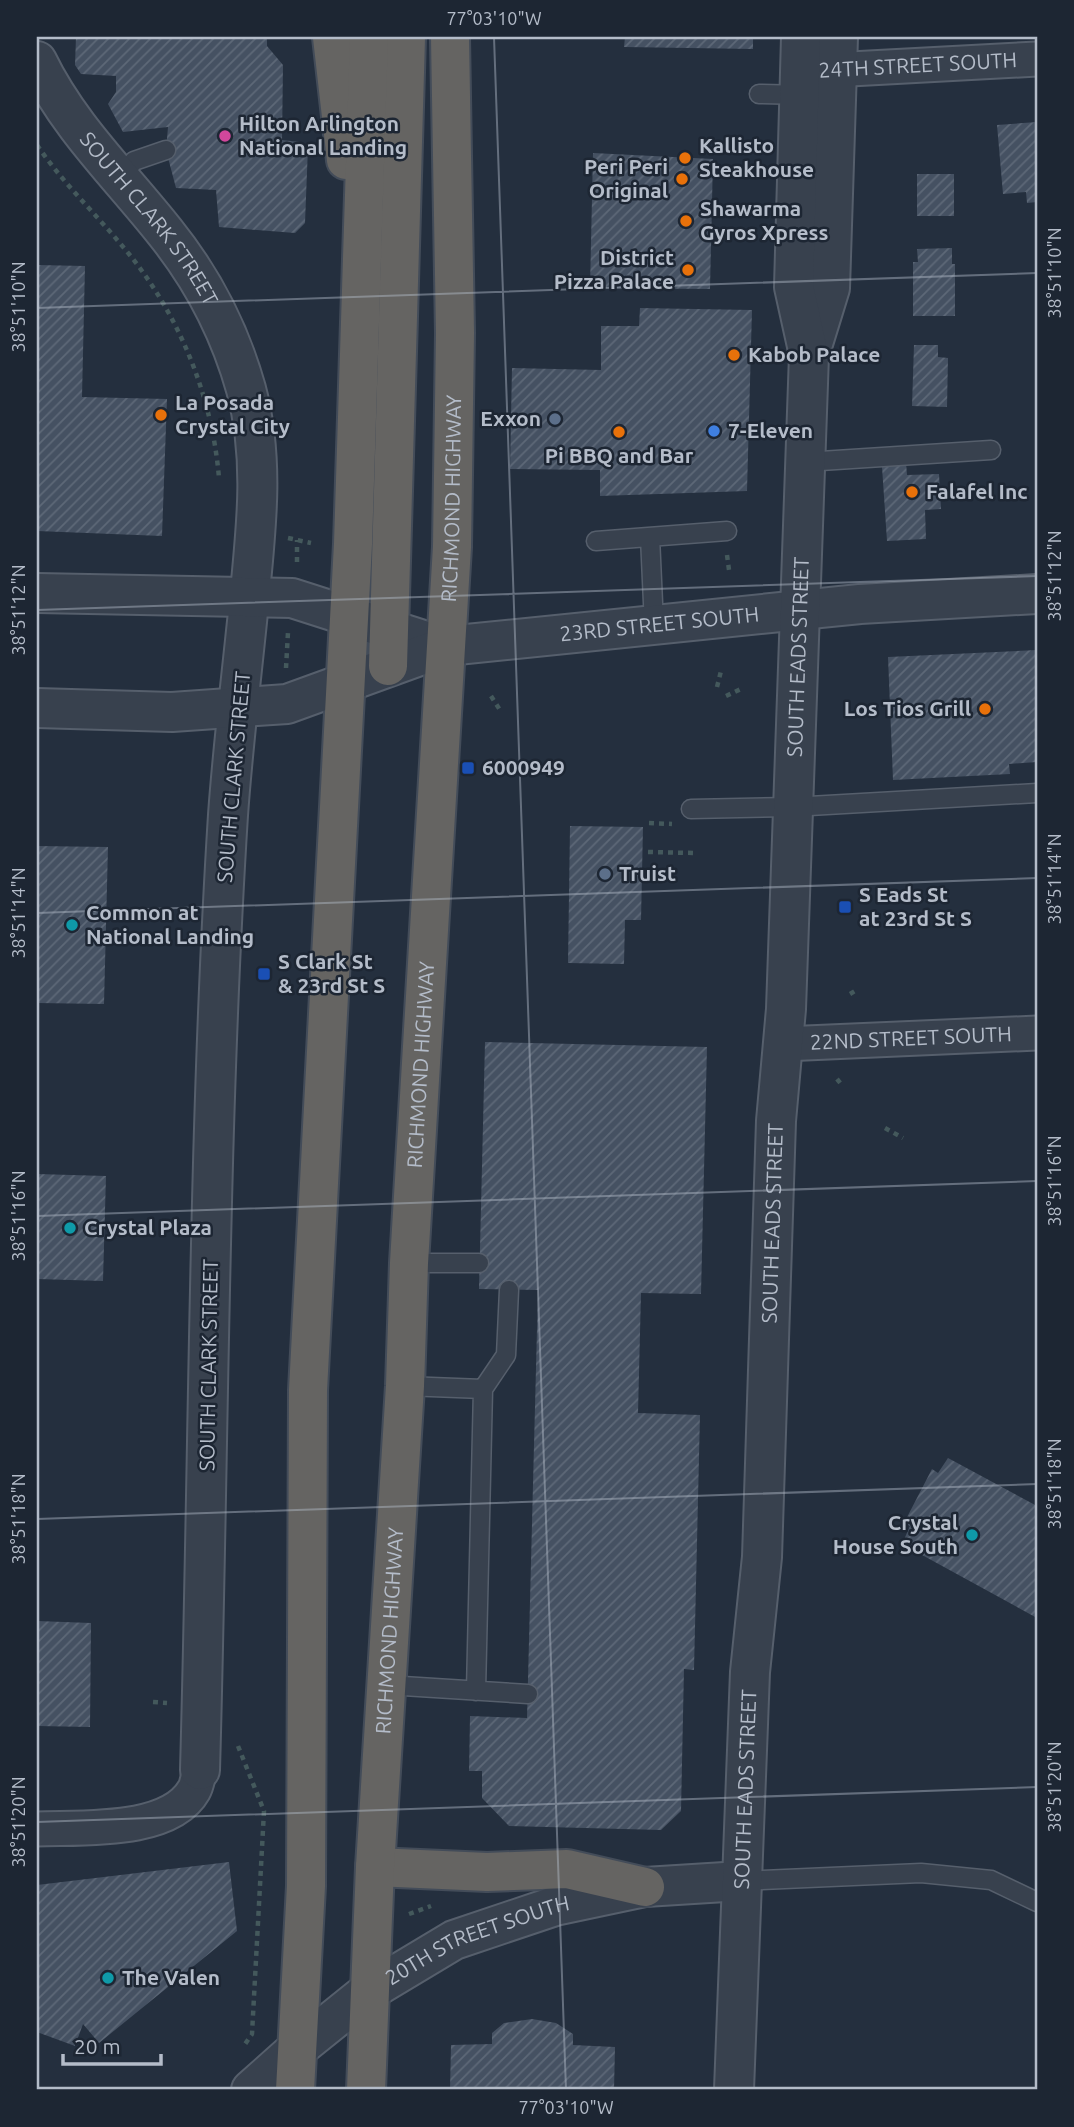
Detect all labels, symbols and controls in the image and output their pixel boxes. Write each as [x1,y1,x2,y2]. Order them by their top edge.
text: 77°03'10"W [446,8,542,28]
street label: 24TH STREET SOUTH [818,47,1018,82]
place label: Hilton Arlington National Landing [239,111,407,159]
street label: SOUTH CLARK STREET [76,127,224,309]
marker: Hilton Arlington National Landing [217,128,233,144]
place label: Kallisto Steakhouse [699,133,814,181]
marker: Kallisto Steakhouse [677,150,693,166]
place label: Peri Peri Original [584,154,668,202]
marker: Peri Peri Original [674,171,690,187]
place label: Shawarma Gyros Xpress [700,196,828,244]
marker: Shawarma Gyros Xpress [678,213,694,229]
text: 38°51'10"N [1044,227,1064,319]
place label: District Pizza Palace [554,245,674,293]
text: 38°51'10"N [8,261,28,353]
marker: District Pizza Palace [680,262,696,278]
place label: Kabob Palace [748,342,880,366]
marker: Kabob Palace [726,347,742,363]
place label: La Posada Crystal City [175,390,290,438]
street label: RICHMOND HIGHWAY [436,395,465,603]
place label: Exxon [480,406,541,430]
marker: La Posada Crystal City [153,407,169,423]
marker: Exxon [547,411,563,427]
place label: 7-Eleven [728,418,813,442]
marker: 7-Eleven [706,423,722,439]
marker: Pi BBQ and Bar [611,424,627,440]
place label: Pi BBQ and Bar [545,443,694,467]
place label: Falafel Inc [926,479,1028,503]
marker: Falafel Inc [904,484,920,500]
text: 38°51'12"N [1044,530,1064,622]
street label: SOUTH EADS STREET [782,556,813,757]
text: 38°51'12"N [8,564,28,656]
street label: 23RD STREET SOUTH [558,601,760,645]
street label: SOUTH CLARK STREET [212,670,254,884]
place label: Los Tios Grill [844,696,971,720]
marker: Los Tios Grill [977,701,993,717]
place label: 6000949 [482,755,565,779]
marker: 6000949 [460,760,476,776]
text: 38°51'14"N [1044,833,1064,925]
place label: Truist [619,861,676,885]
marker: Truist [597,866,613,882]
text: 38°51'14"N [8,867,28,959]
place label: S Eads St at 23rd St S [859,882,972,930]
marker: S Eads St at 23rd St S [837,899,853,915]
place label: Common at National Landing [86,900,254,948]
marker: Common at National Landing [64,917,80,933]
place label: S Clark St & 23rd St S [278,949,385,997]
street label: RICHMOND HIGHWAY [402,960,438,1169]
marker: S Clark St & 23rd St S [256,966,272,982]
street label: 22ND STREET SOUTH [809,1021,1012,1054]
street label: SOUTH EADS STREET [757,1122,787,1324]
text: 38°51'16"N [1044,1135,1064,1227]
text: 38°51'16"N [8,1170,28,1262]
place label: Crystal Plaza [84,1215,212,1239]
marker: Crystal Plaza [62,1220,78,1236]
street label: SOUTH CLARK STREET [194,1258,222,1471]
text: 38°51'18"N [1044,1438,1064,1530]
text: 38°51'18"N [8,1473,28,1565]
place label: Crystal House South [833,1510,958,1558]
street label: RICHMOND HIGHWAY [370,1526,407,1735]
marker: Crystal House South [964,1527,980,1543]
street label: SOUTH EADS STREET [729,1688,760,1890]
text: 38°51'20"N [1044,1741,1064,1833]
text: 38°51'20"N [8,1776,28,1868]
street label: 20TH STREET SOUTH [381,1890,572,1989]
place label: The Valen [122,1965,220,1989]
marker: The Valen [100,1970,116,1986]
scale bar [63,2022,161,2066]
text: 20 m [74,2034,121,2058]
text: 77°03'10"W [518,2097,614,2117]

